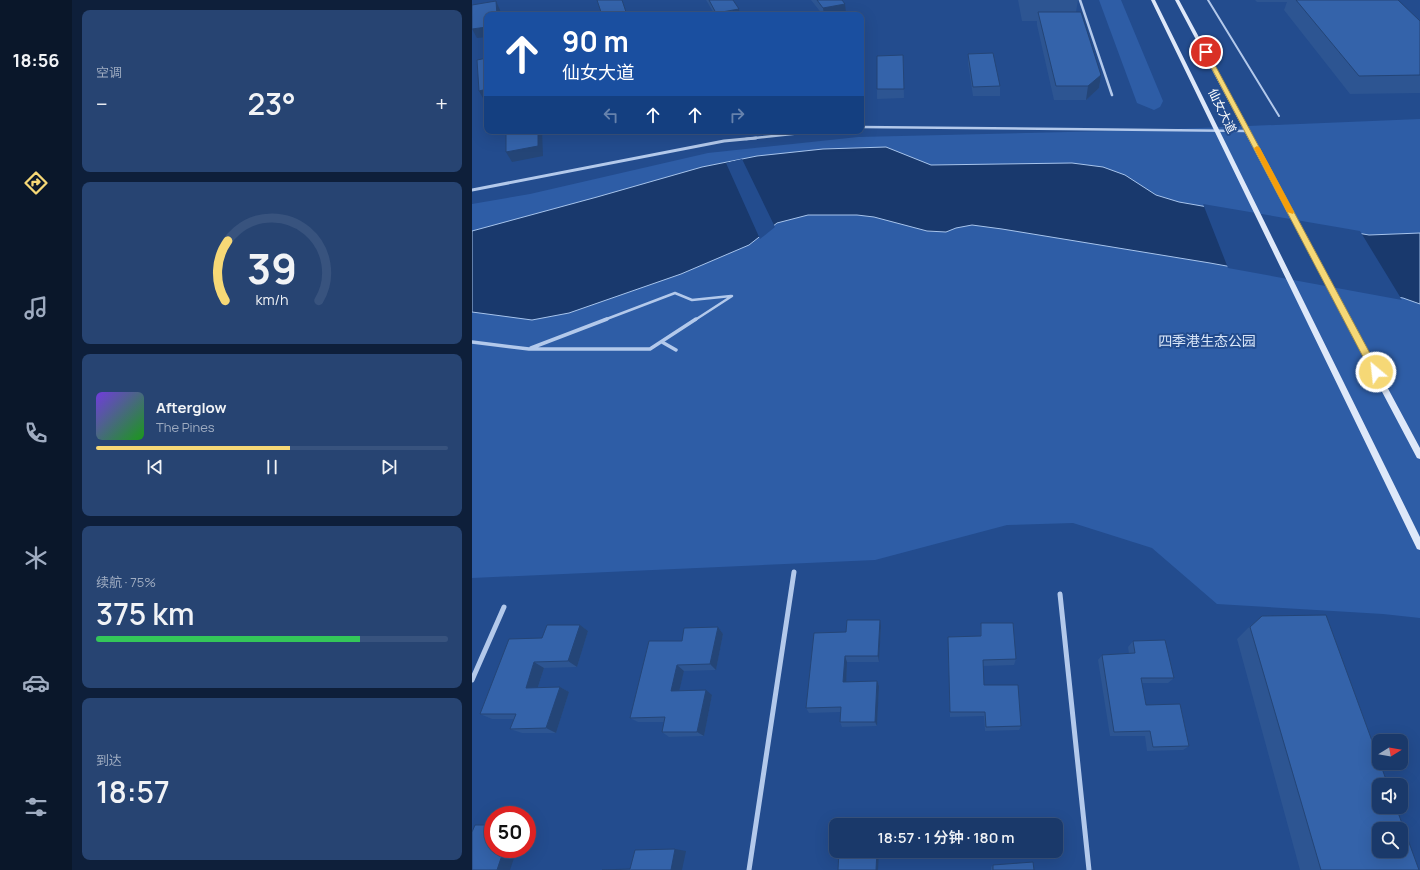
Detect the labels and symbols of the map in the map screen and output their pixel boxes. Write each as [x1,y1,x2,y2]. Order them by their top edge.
pin [1189,35,1223,69]
street label: 仙女大道 [1204,85,1241,136]
park label: 四季港生态公园 [1158,331,1256,350]
position arrow [1355,351,1397,393]
north arrow [1372,734,1408,770]
speed limit sign: 50 [484,806,536,858]

